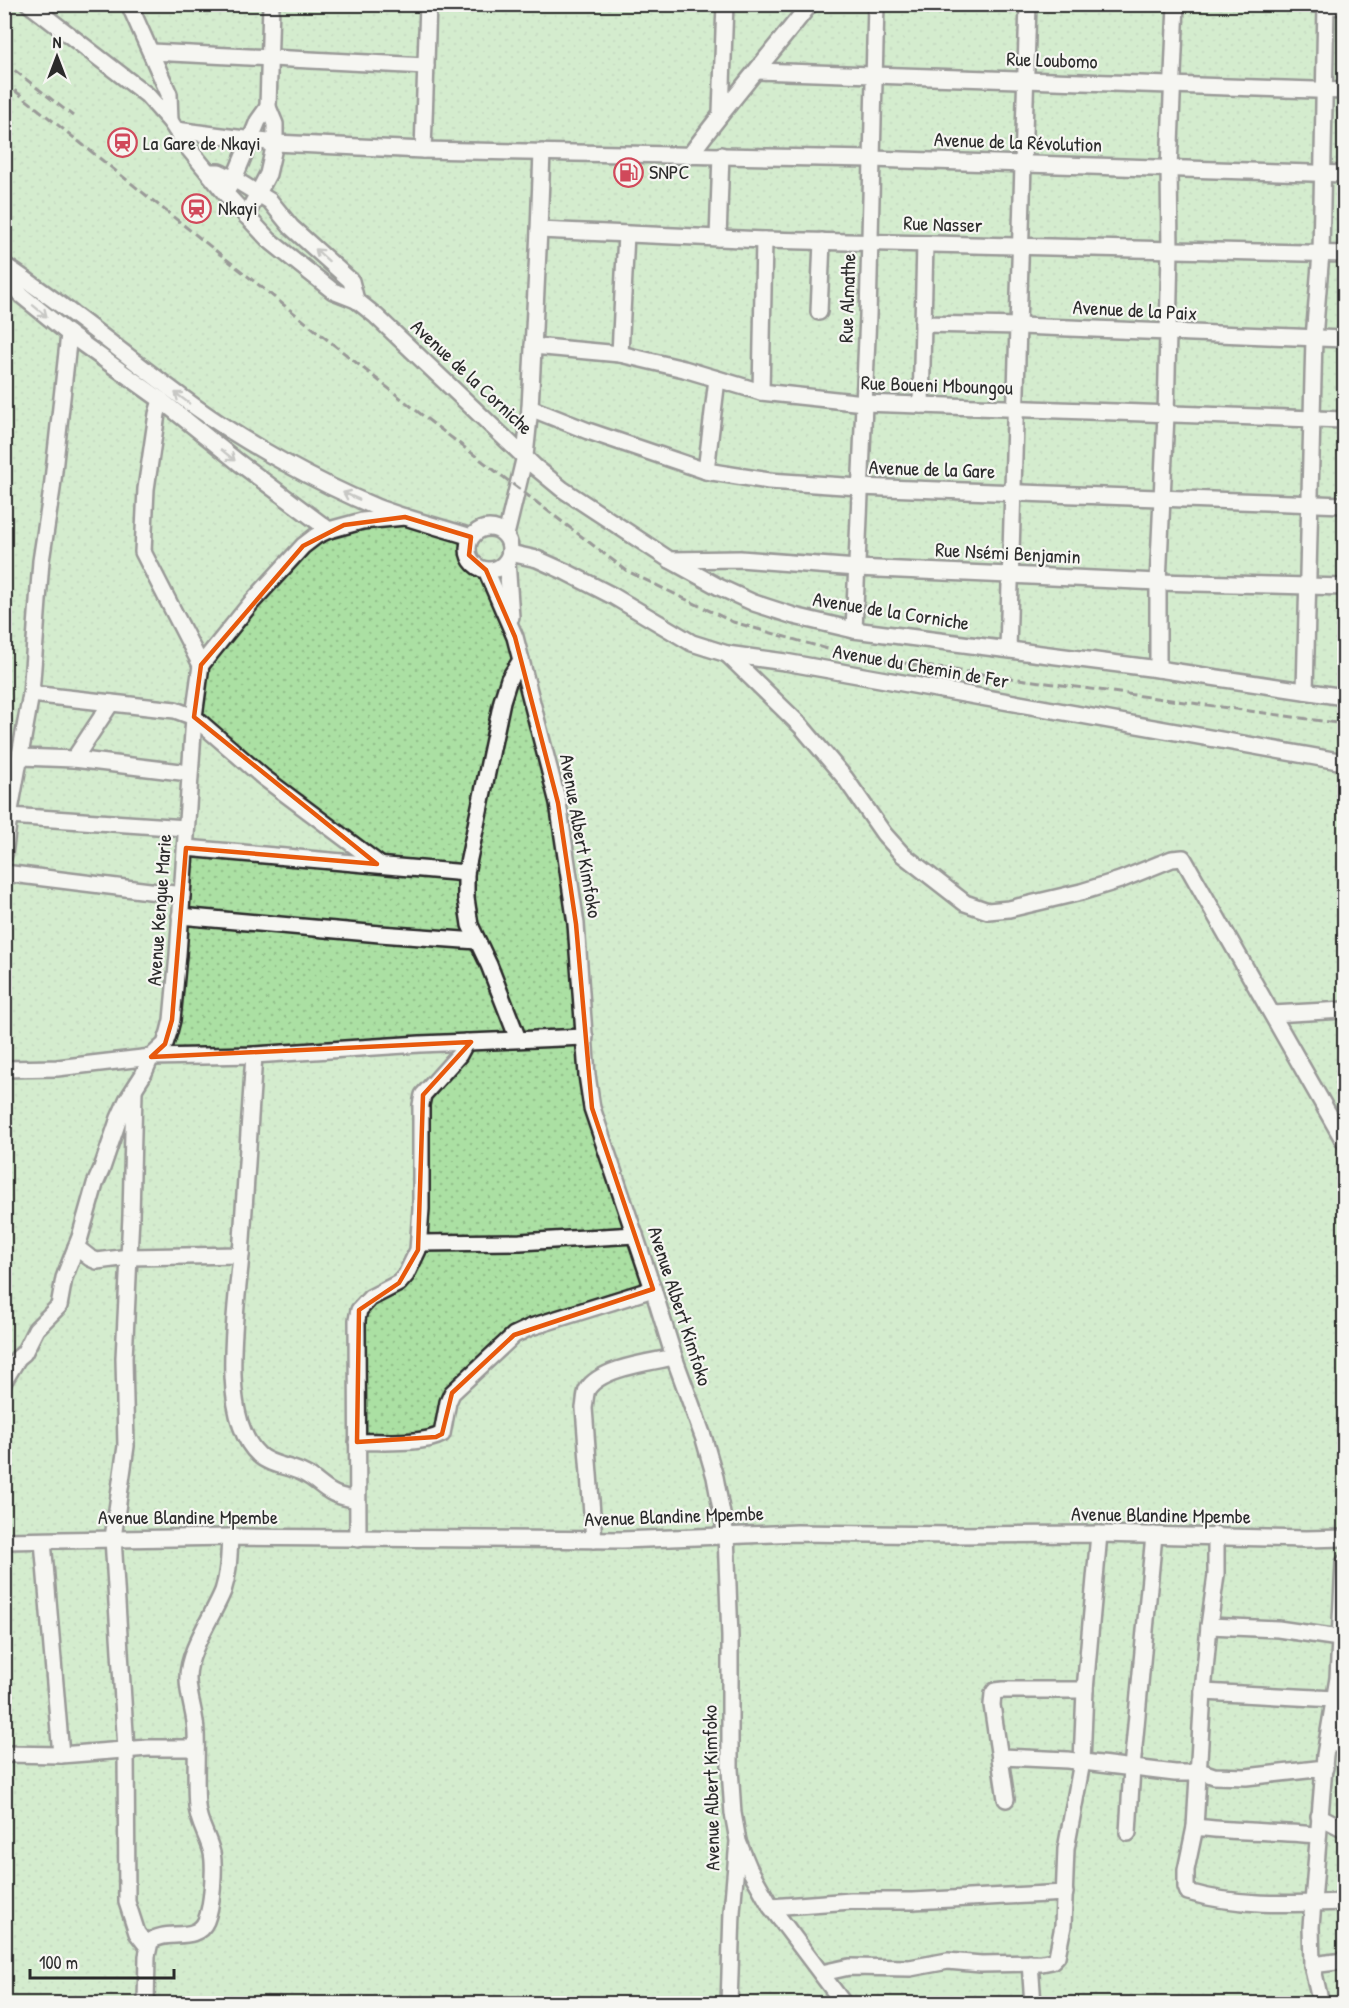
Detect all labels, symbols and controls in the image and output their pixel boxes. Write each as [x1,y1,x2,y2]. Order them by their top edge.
north arrow [27,27,87,87]
text: N [53,31,62,53]
street label: Rue Loubomo [1006,44,1098,75]
street label: Avenue de la Révolution [933,125,1103,158]
station icon: La Gare de Nkayi [106,127,138,159]
place label: La Gare de Nkayi [143,129,261,156]
fuel station icon: SNPC [612,156,644,188]
place label: SNPC [649,158,689,185]
station icon: Nkayi [181,192,213,224]
place label: Nkayi [218,194,258,221]
street label: Rue Nasser [903,209,983,238]
one-way arrow [315,248,330,262]
street label: Rue Almathe [831,253,862,343]
street label: Avenue de la Paix [1072,293,1198,326]
one-way arrow [32,304,47,318]
street label: Avenue de la Corniche [405,313,539,440]
street label: Rue Boueni Mboungou [861,368,1014,401]
one-way arrow [175,391,191,404]
one-way arrow [220,448,236,461]
street label: Avenue de la Gare [868,453,996,484]
one-way arrow [342,489,360,501]
street label: Rue Nsémi Benjamin [935,535,1081,570]
street label: Avenue de la Corniche [811,585,971,636]
street label: Avenue du Chemin de Fer [831,637,1012,694]
street label: Avenue Albert Kimfoko [554,752,609,920]
street label: Avenue Kengue Marie [140,833,177,987]
street label: Avenue Albert Kimfoko [642,1223,719,1389]
street label: Avenue Blandine Mpembe [584,1499,764,1532]
street label: Avenue Blandine Mpembe [1071,1499,1251,1530]
street label: Avenue Blandine Mpembe [98,1503,278,1530]
street label: Avenue Albert Kimfoko [696,1705,725,1871]
scale bar [30,1942,174,1980]
text: 100 m [39,1950,78,1975]

